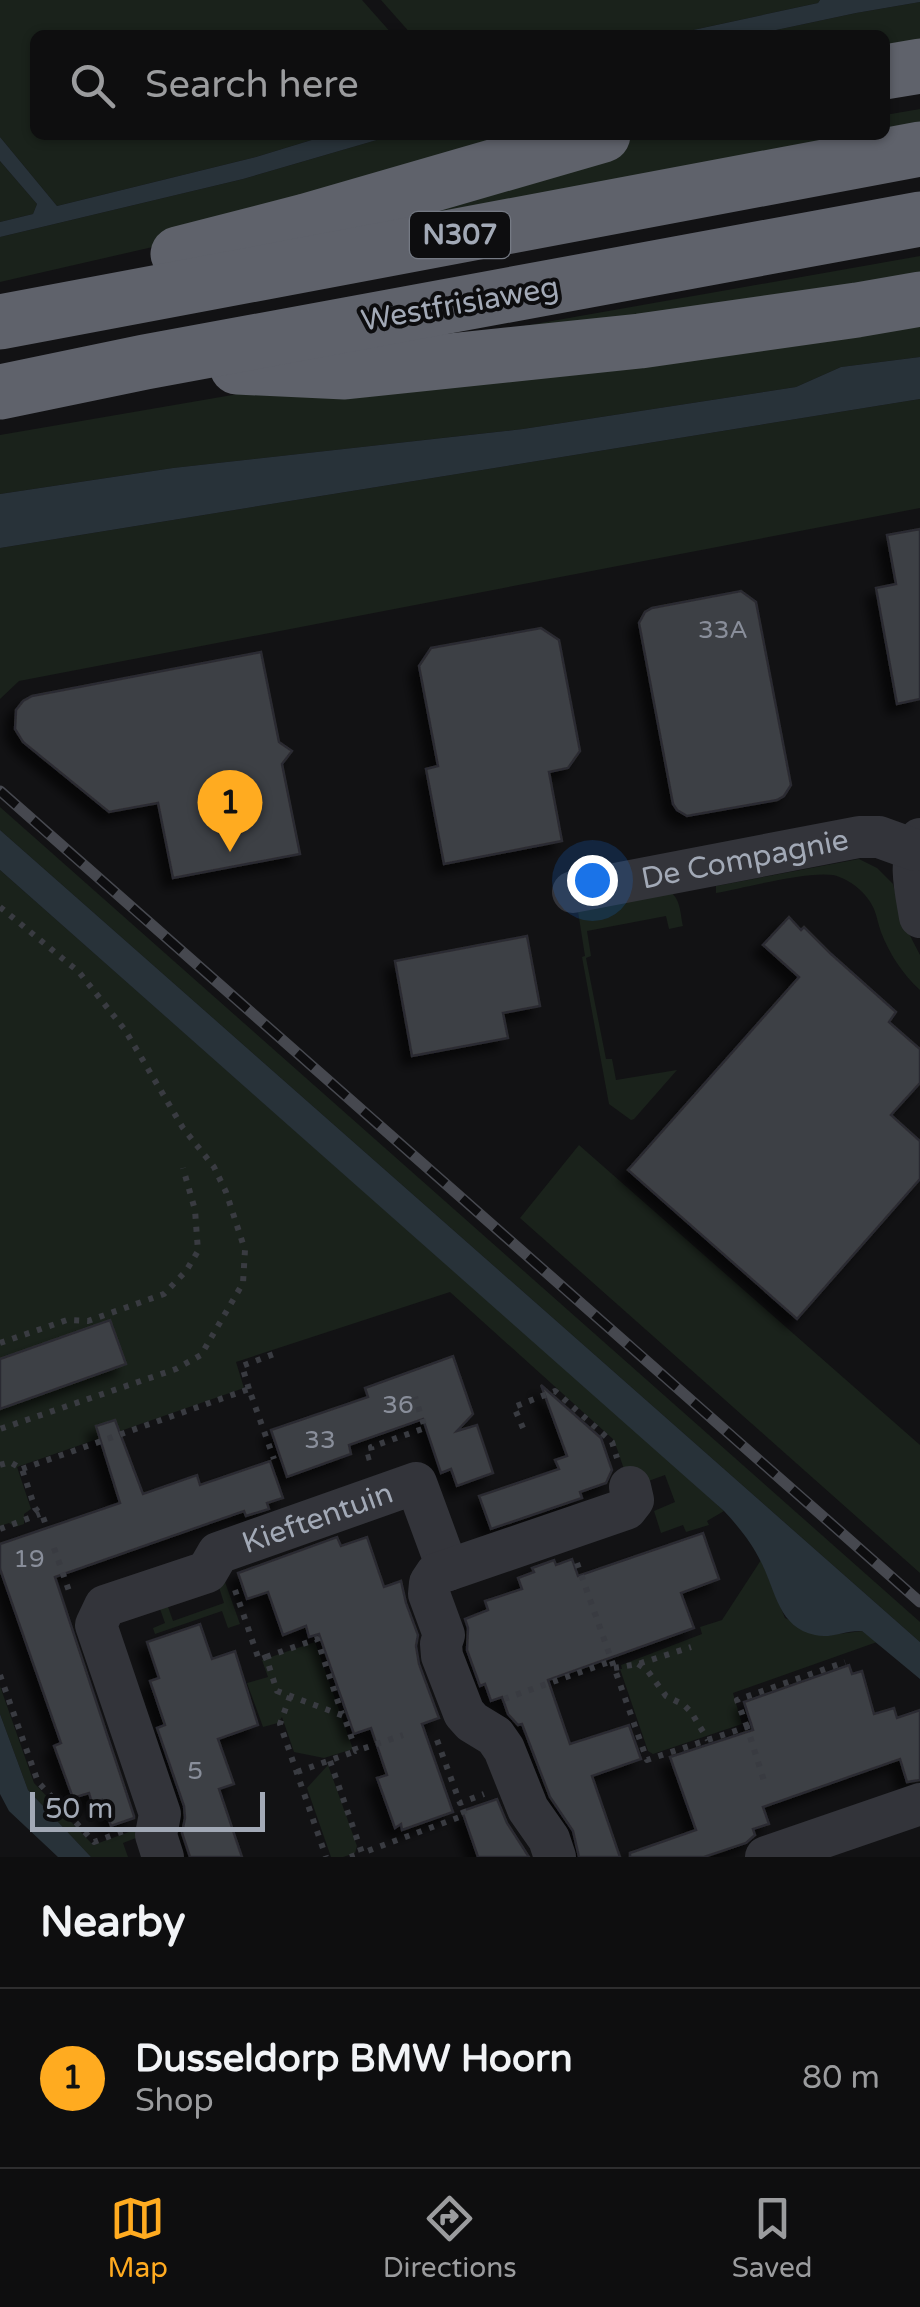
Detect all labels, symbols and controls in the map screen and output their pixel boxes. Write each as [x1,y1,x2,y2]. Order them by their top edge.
search box [30,30,890,140]
icon: search [65,58,120,113]
text: Search here [145,62,359,108]
road number: N307 [410,212,510,258]
street label: Westfrisiaweg [358,268,562,340]
house number: 33A [698,615,748,645]
pin: 1 [198,770,262,852]
street label: De Compagnie [638,821,852,897]
your location [567,855,618,906]
house number: 36 [382,1390,414,1420]
house number: 33 [304,1425,336,1455]
street label: Kieftentuin [237,1474,398,1562]
house number: 19 [13,1544,45,1574]
house number: 5 [187,1756,203,1786]
scale bar [30,1787,265,1832]
text: 50 m [45,1792,113,1826]
text: Nearby [40,1897,185,1948]
text: Dusseldorp BMW Hoorn [135,2036,573,2082]
text: 1 [62,2059,83,2097]
text: 80 m [802,2059,880,2097]
text: Shop [135,2082,214,2120]
tab: Map [107,2191,168,2285]
tab: Directions [383,2191,517,2285]
tab: Saved [732,2191,813,2285]

